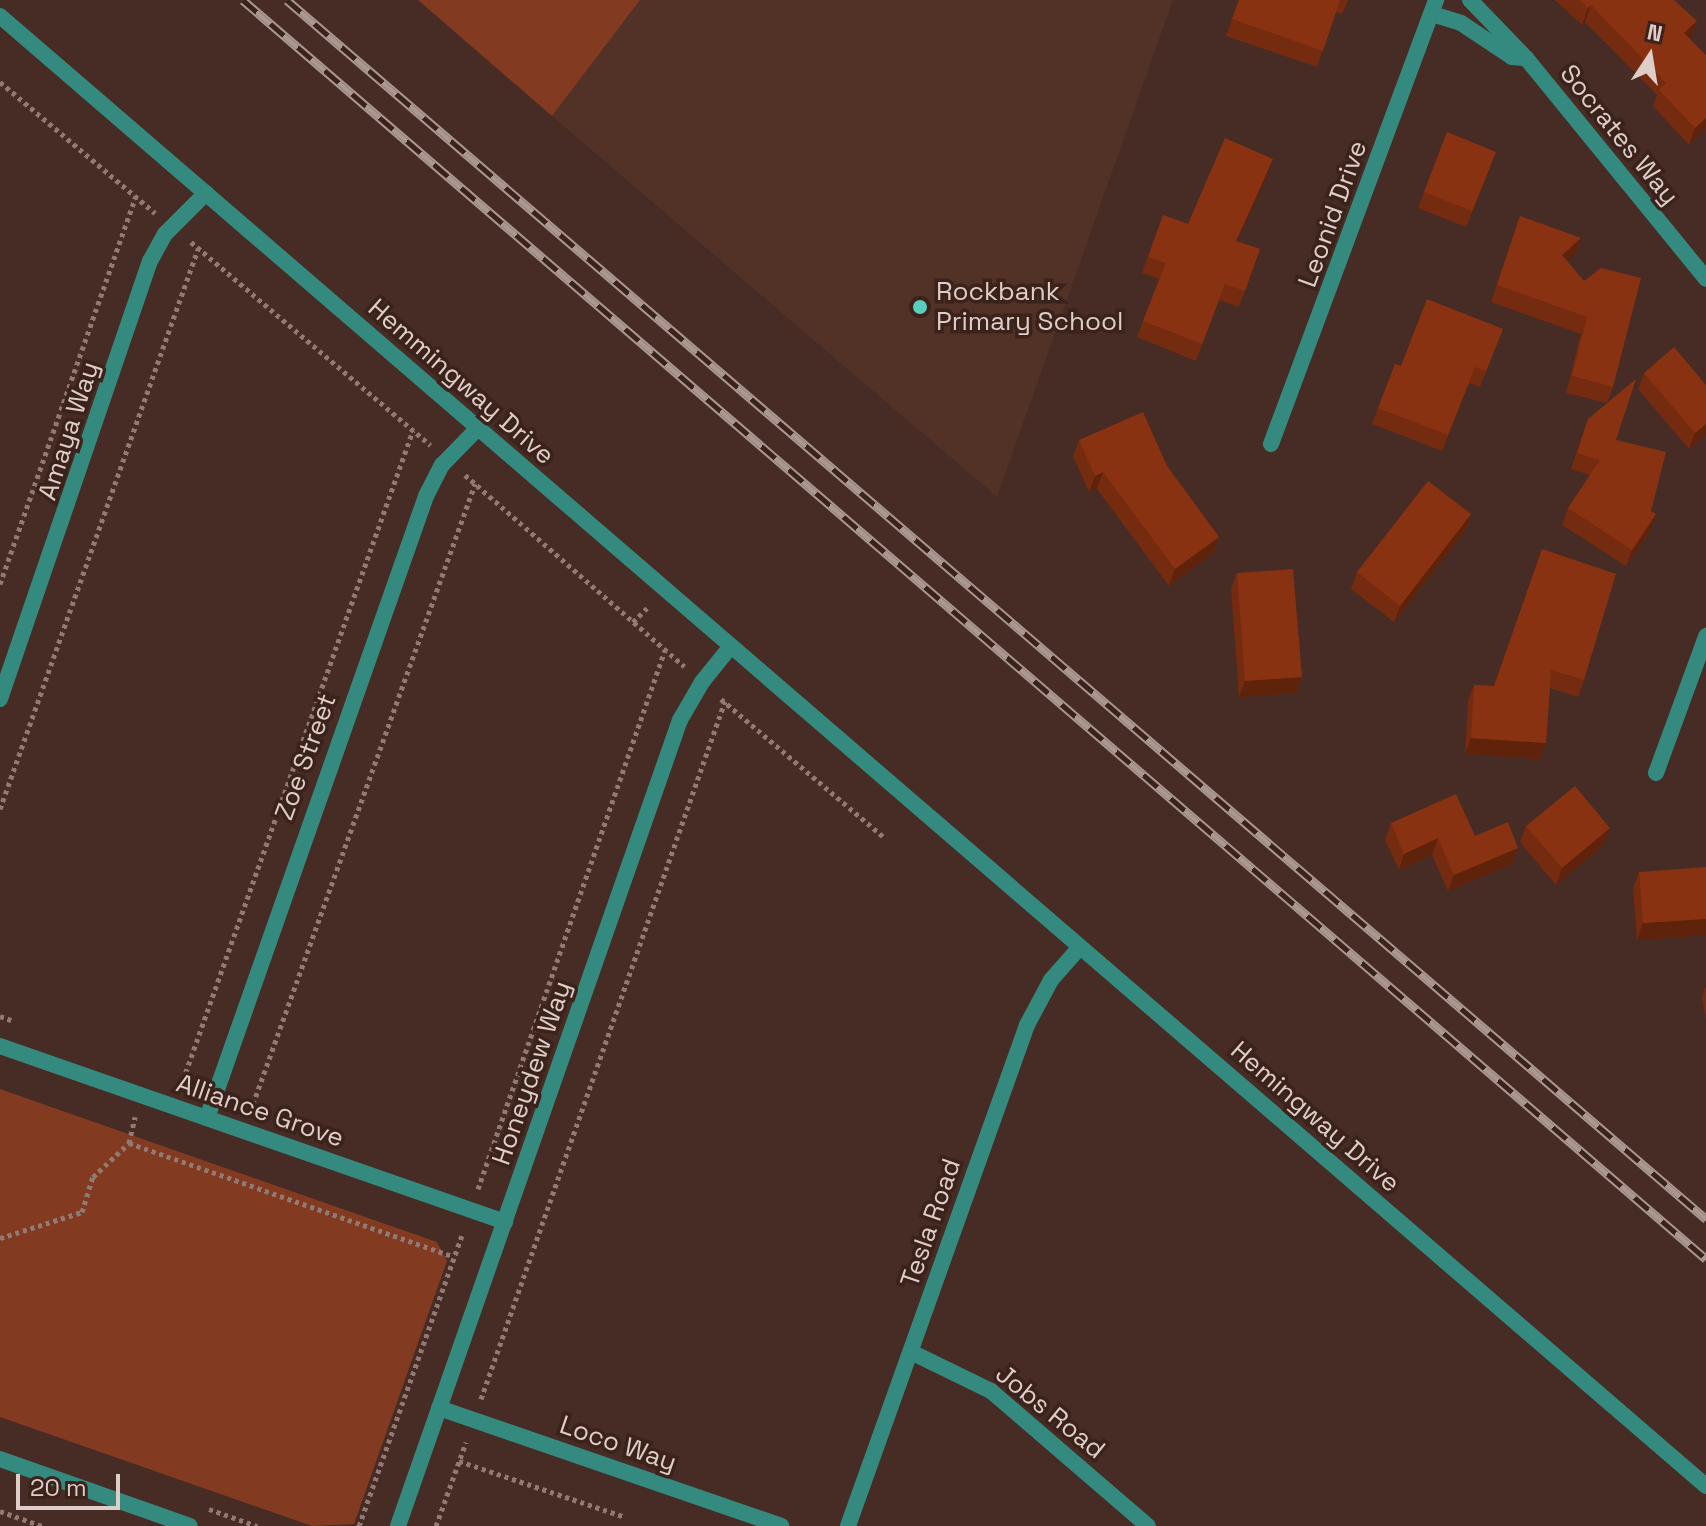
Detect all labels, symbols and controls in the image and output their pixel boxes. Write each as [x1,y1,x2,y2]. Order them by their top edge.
north arrow [1610,16,1690,96]
text: N [1645,17,1665,48]
street label: Socrates Way [1553,59,1685,211]
street label: Leonid Drive [1292,137,1374,291]
place label: Rockbank Primary School [936,276,1123,338]
street label: Hemmingway Drive [362,293,560,471]
marker: Rockbank Primary School [911,298,929,316]
street label: Amaya Way [32,358,106,504]
street label: Zoe Street [269,690,343,824]
street label: Honeydew Way [486,977,578,1169]
street label: Hemingway Drive [1224,1035,1406,1199]
street label: Alliance Grove [172,1068,348,1154]
street label: Tesla Road [895,1155,967,1291]
street label: Jobs Road [989,1358,1111,1466]
street label: Loco Way [555,1409,681,1479]
scale bar [20,1458,124,1508]
text: 20 m [30,1472,87,1503]

